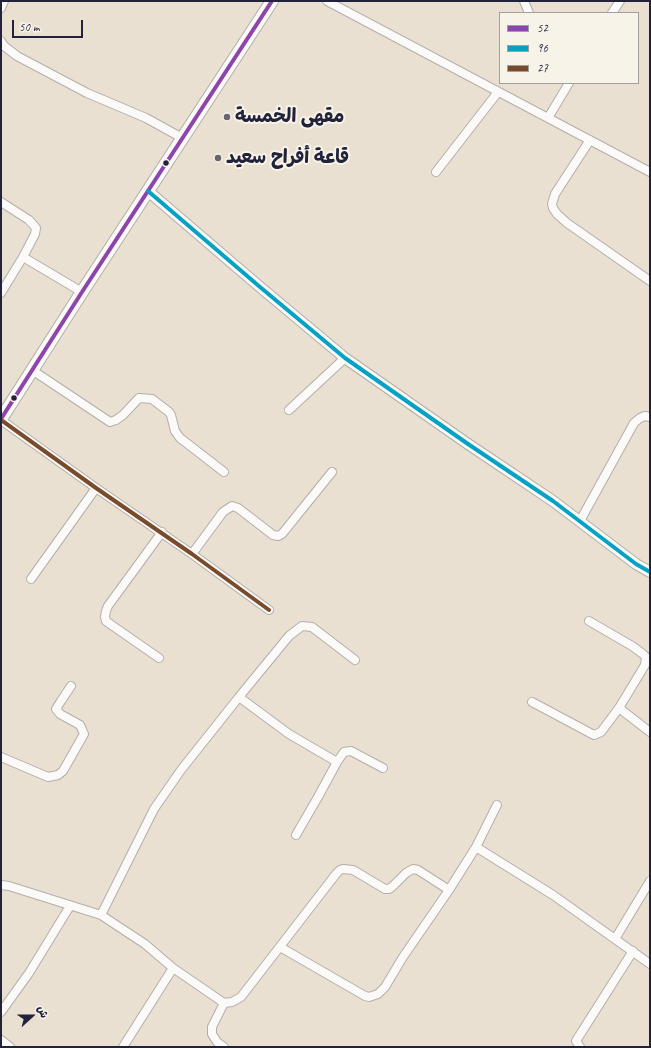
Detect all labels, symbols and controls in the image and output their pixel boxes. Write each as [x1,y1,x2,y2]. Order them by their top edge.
scale bar [14,12,85,38]
legend [499,12,639,84]
text: 50 m [19,19,39,35]
text: 52 [537,20,548,36]
text: 96 [537,40,548,56]
text: 27 [537,60,548,76]
place label: مقهى الخمسة [235,106,344,128]
marker: مقهى الخمسة [222,112,232,122]
place label: قاعة أفراح سعيد [226,147,349,169]
marker: قاعة أفراح سعيد [213,153,223,163]
unlabelled marker [161,158,171,168]
unlabelled marker [9,393,19,403]
north arrow [12,996,52,1036]
text: ش [34,1004,52,1020]

